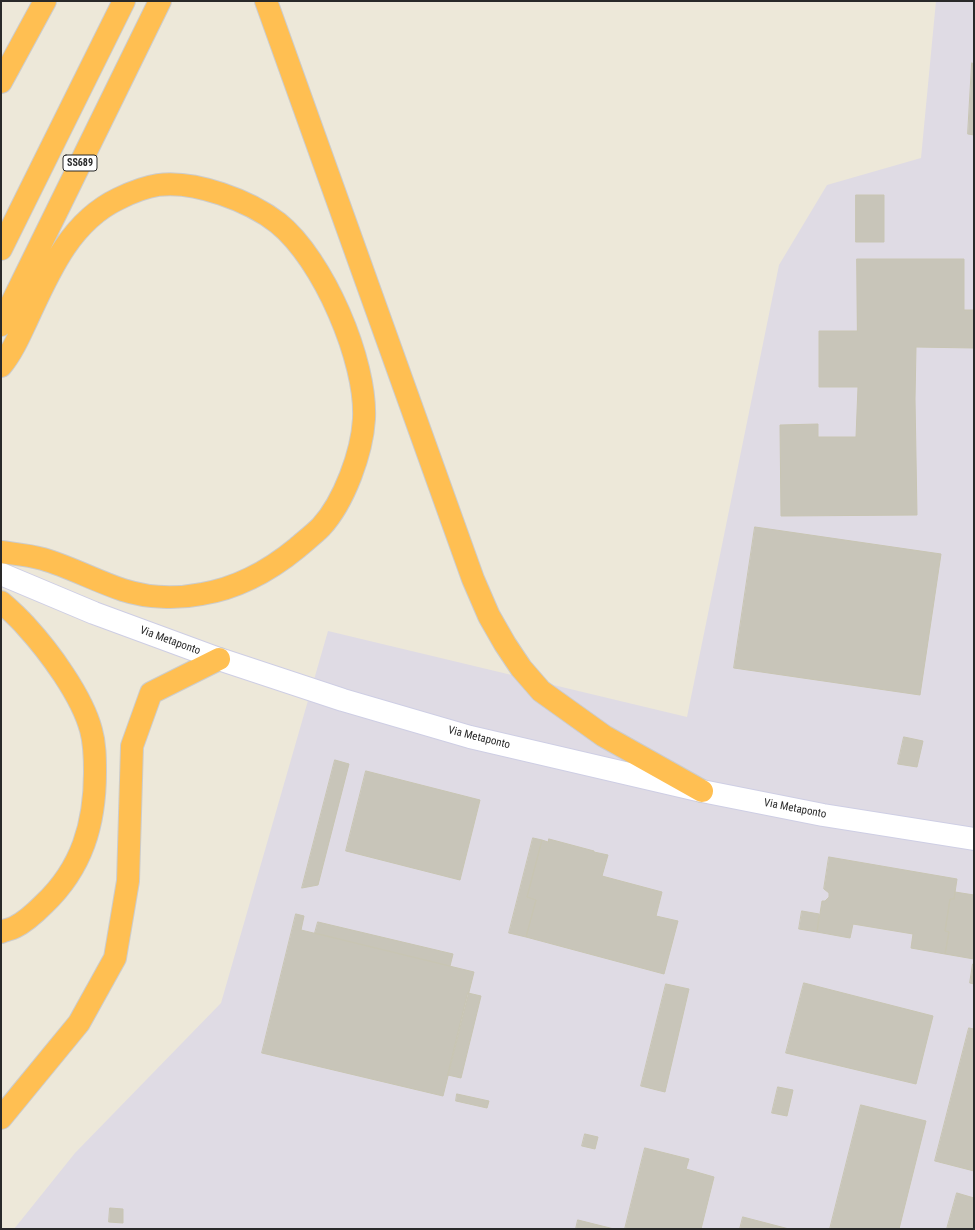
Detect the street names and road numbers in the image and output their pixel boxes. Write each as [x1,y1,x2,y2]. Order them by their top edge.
road number: SS689 [63,155,97,171]
street label: Via Metaponto [138,624,202,658]
street label: Via Metaponto [447,724,511,752]
street label: Via Metaponto [763,796,827,822]

